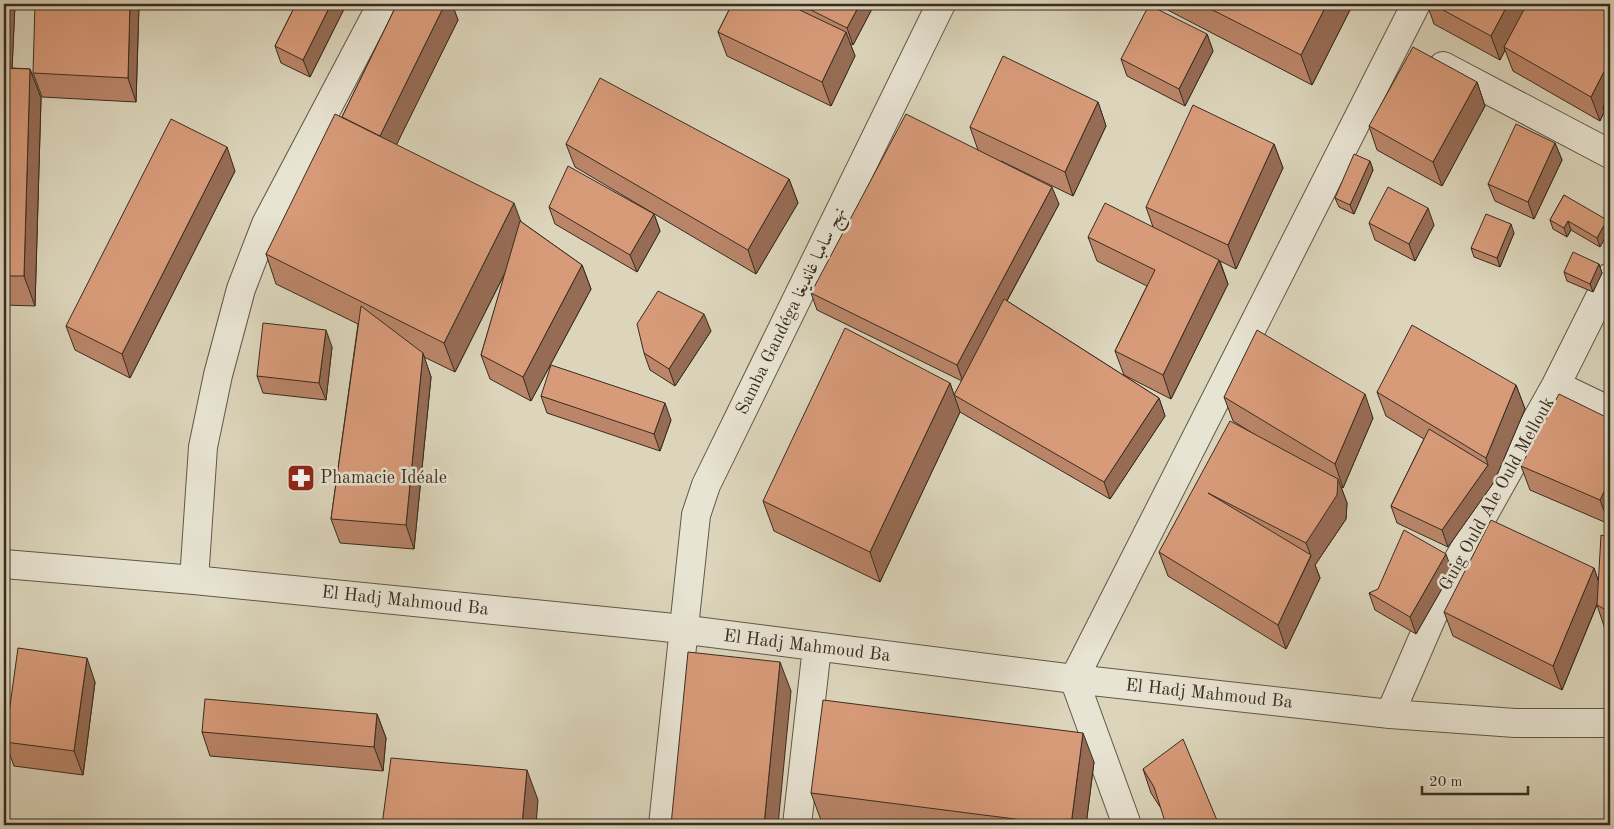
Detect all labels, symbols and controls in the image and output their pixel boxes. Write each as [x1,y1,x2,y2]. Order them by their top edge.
street label: Samba Gandéga نهج سامبا غانديغا [733,204,855,420]
street label: Guig Ould Ale Ould Mellouk [1436,394,1558,594]
pharmacy icon: Phamacie Idéale [286,463,316,493]
place label: Phamacie Idéale [320,469,447,487]
street label: El Hadj Mahmoud Ba [321,583,490,619]
street label: El Hadj Mahmoud Ba [723,627,892,665]
street label: El Hadj Mahmoud Ba [1125,676,1294,712]
scale bar [1422,764,1528,796]
text: 20 m [1429,775,1463,790]

